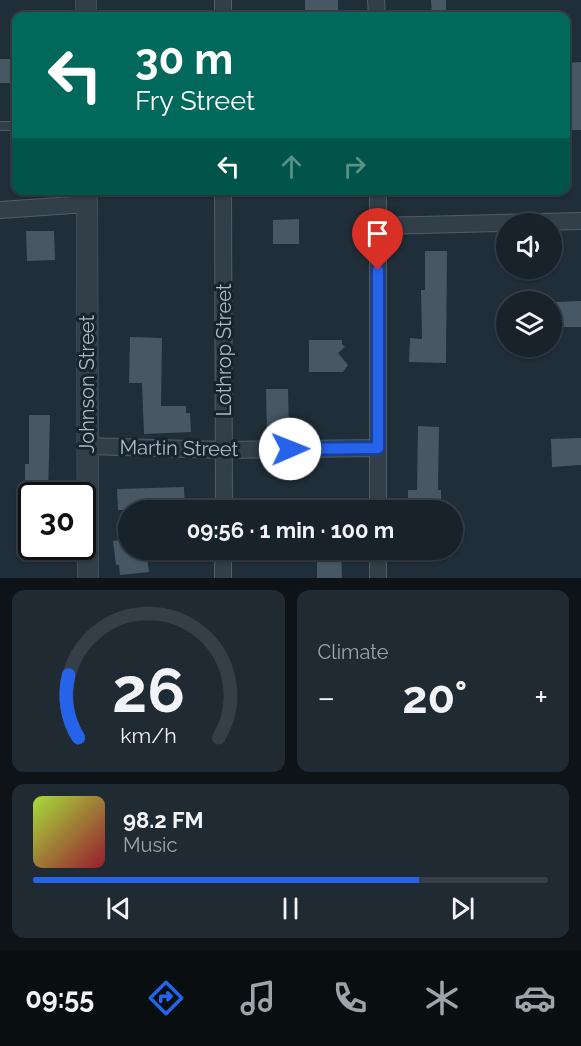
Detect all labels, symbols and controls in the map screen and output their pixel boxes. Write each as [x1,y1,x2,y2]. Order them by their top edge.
text: 30 m [135,35,233,84]
icon: left [36,36,114,114]
text: Fry Street [135,85,255,116]
icon: left [212,150,245,183]
icon: ahead [275,150,308,183]
icon: right [338,150,371,183]
pin [352,208,403,270]
map controls [496,213,562,357]
button: sound [496,213,562,279]
icon: arrive [361,217,394,250]
street label: Lothrop Street [212,283,236,417]
button: layers [496,291,562,357]
street label: Johnson Street [75,314,99,453]
position arrow [258,417,322,481]
street label: Martin Street [119,435,239,461]
speed limit sign: 30 [18,482,96,560]
text: 09:56 · 1 min · 100 m [187,517,394,543]
text: Climate [318,640,389,664]
text: 26 [112,653,185,727]
text: 20° [402,671,467,724]
text: − [318,678,335,717]
text: + [534,678,548,717]
text: km/h [120,723,177,748]
text: 98.2 FM [123,807,204,833]
text: Music [123,833,177,857]
icon: previous [102,892,135,925]
icon: pause [274,892,307,925]
icon: next [446,892,479,925]
icon: directions [145,977,187,1019]
icon: music [237,977,279,1019]
icon: phone [329,977,371,1019]
icon: climate [421,977,463,1019]
icon: car [514,977,556,1019]
text: 09:55 [25,983,94,1014]

